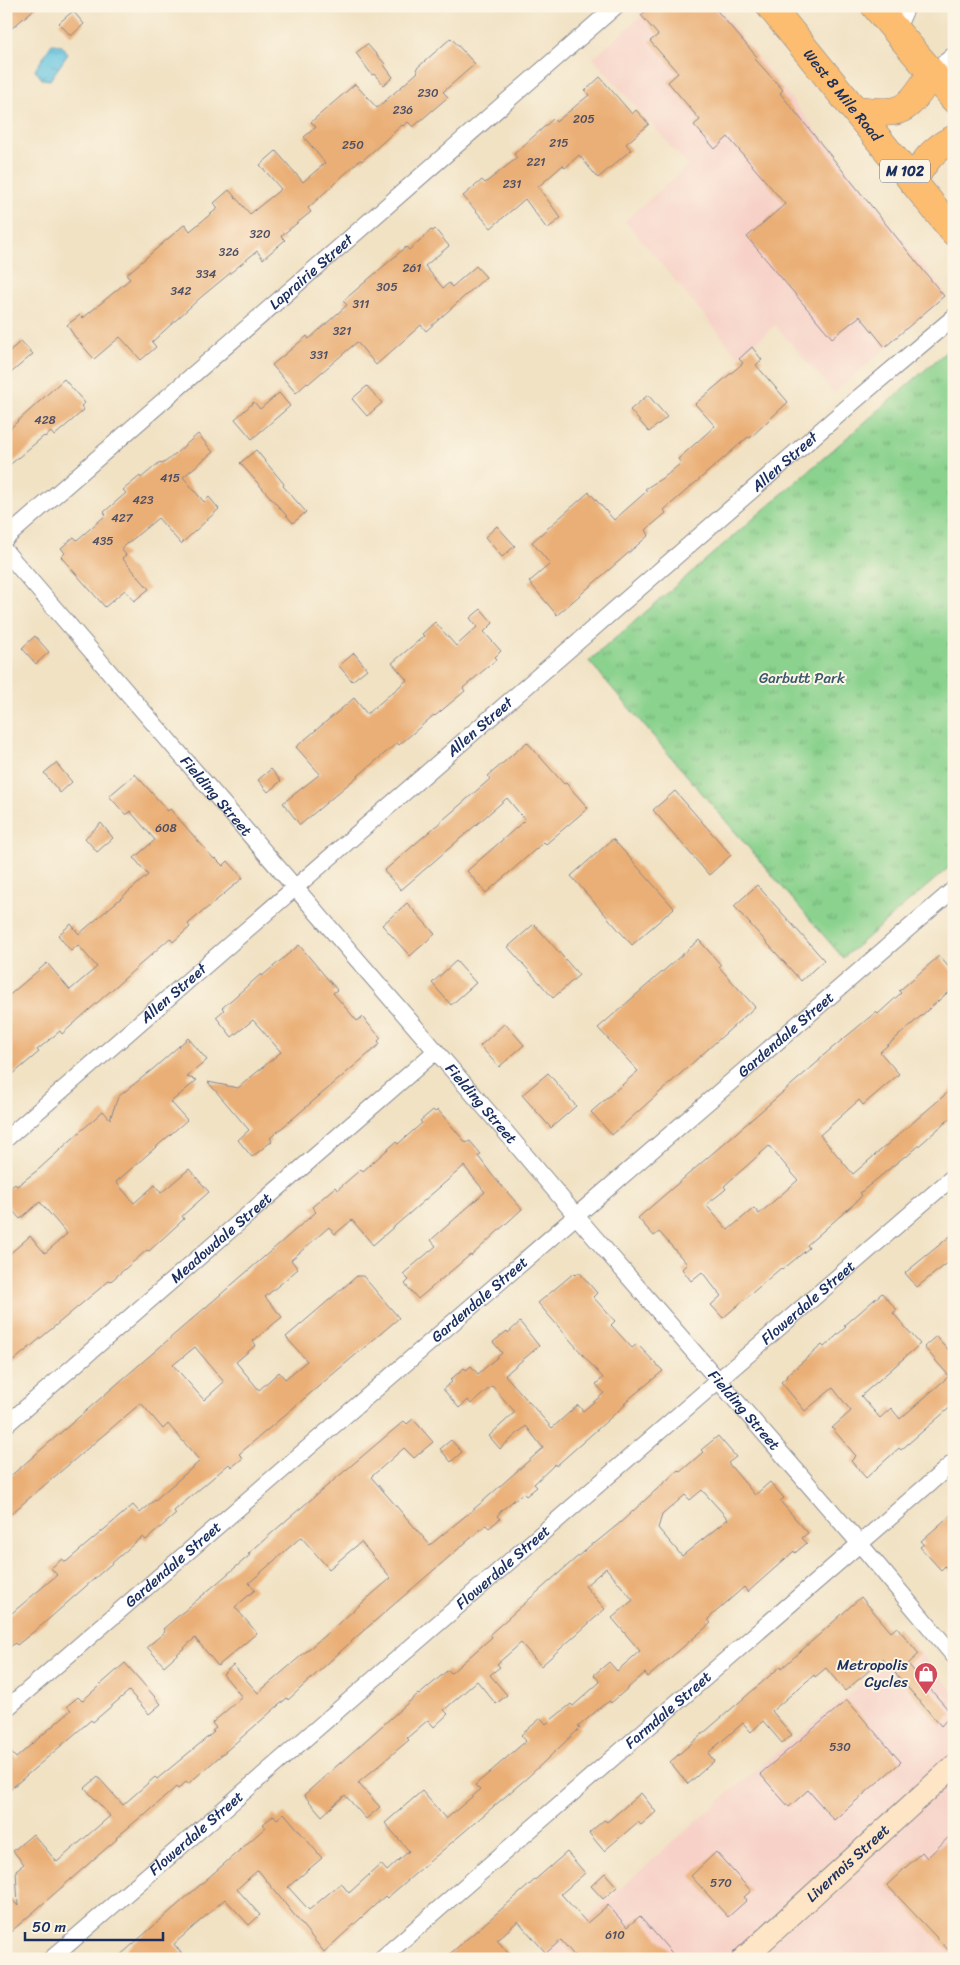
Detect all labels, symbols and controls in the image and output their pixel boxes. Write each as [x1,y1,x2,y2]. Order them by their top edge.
street label: West 8 Mile Road [797,43,889,148]
house number: 230 [417,82,439,104]
house number: 236 [393,99,413,121]
house number: 205 [573,108,595,130]
house number: 215 [549,132,569,154]
house number: 250 [342,134,364,156]
house number: 221 [527,151,546,173]
road number: M 102 [880,160,930,182]
house number: 231 [503,173,521,195]
house number: 320 [249,223,271,245]
street label: Laprairie Street [263,227,360,316]
house number: 326 [219,241,239,263]
house number: 261 [403,257,421,279]
house number: 334 [196,263,217,285]
house number: 305 [376,276,398,298]
house number: 342 [170,280,192,302]
house number: 311 [353,293,369,315]
house number: 321 [333,320,351,342]
house number: 331 [310,344,328,366]
house number: 428 [34,409,56,431]
street label: Allen Street [745,425,825,499]
house number: 415 [160,467,180,489]
house number: 423 [132,489,154,511]
house number: 427 [111,507,134,529]
house number: 435 [92,530,114,552]
park label: Garbutt Park [759,665,846,691]
street label: Allen Street [440,690,520,764]
street label: Fielding Street [174,750,259,843]
house number: 608 [155,817,177,839]
street label: Allen Street [134,956,213,1030]
street label: Gardendale Street [731,985,840,1084]
street label: Fielding Street [439,1057,524,1150]
street label: Meadowdale Street [164,1186,278,1290]
street label: Gardendale Street [425,1250,534,1349]
street label: Flowerdale Street [755,1254,862,1351]
street label: Fielding Street [702,1364,787,1457]
street label: Gardendale Street [119,1515,228,1614]
street label: Flowerdale Street [449,1518,557,1616]
place label: Metropolis Cycles [837,1652,908,1695]
shop icon: Metropolis Cycles [913,1661,939,1695]
street label: Farmdale Street [619,1664,718,1755]
house number: 530 [829,1736,851,1758]
street label: Flowerdale Street [143,1784,250,1882]
street label: Livernois Street [800,1817,896,1909]
house number: 570 [710,1872,732,1894]
scale bar [25,1910,162,1942]
text: 50 m [32,1914,67,1940]
house number: 610 [605,1924,625,1946]

